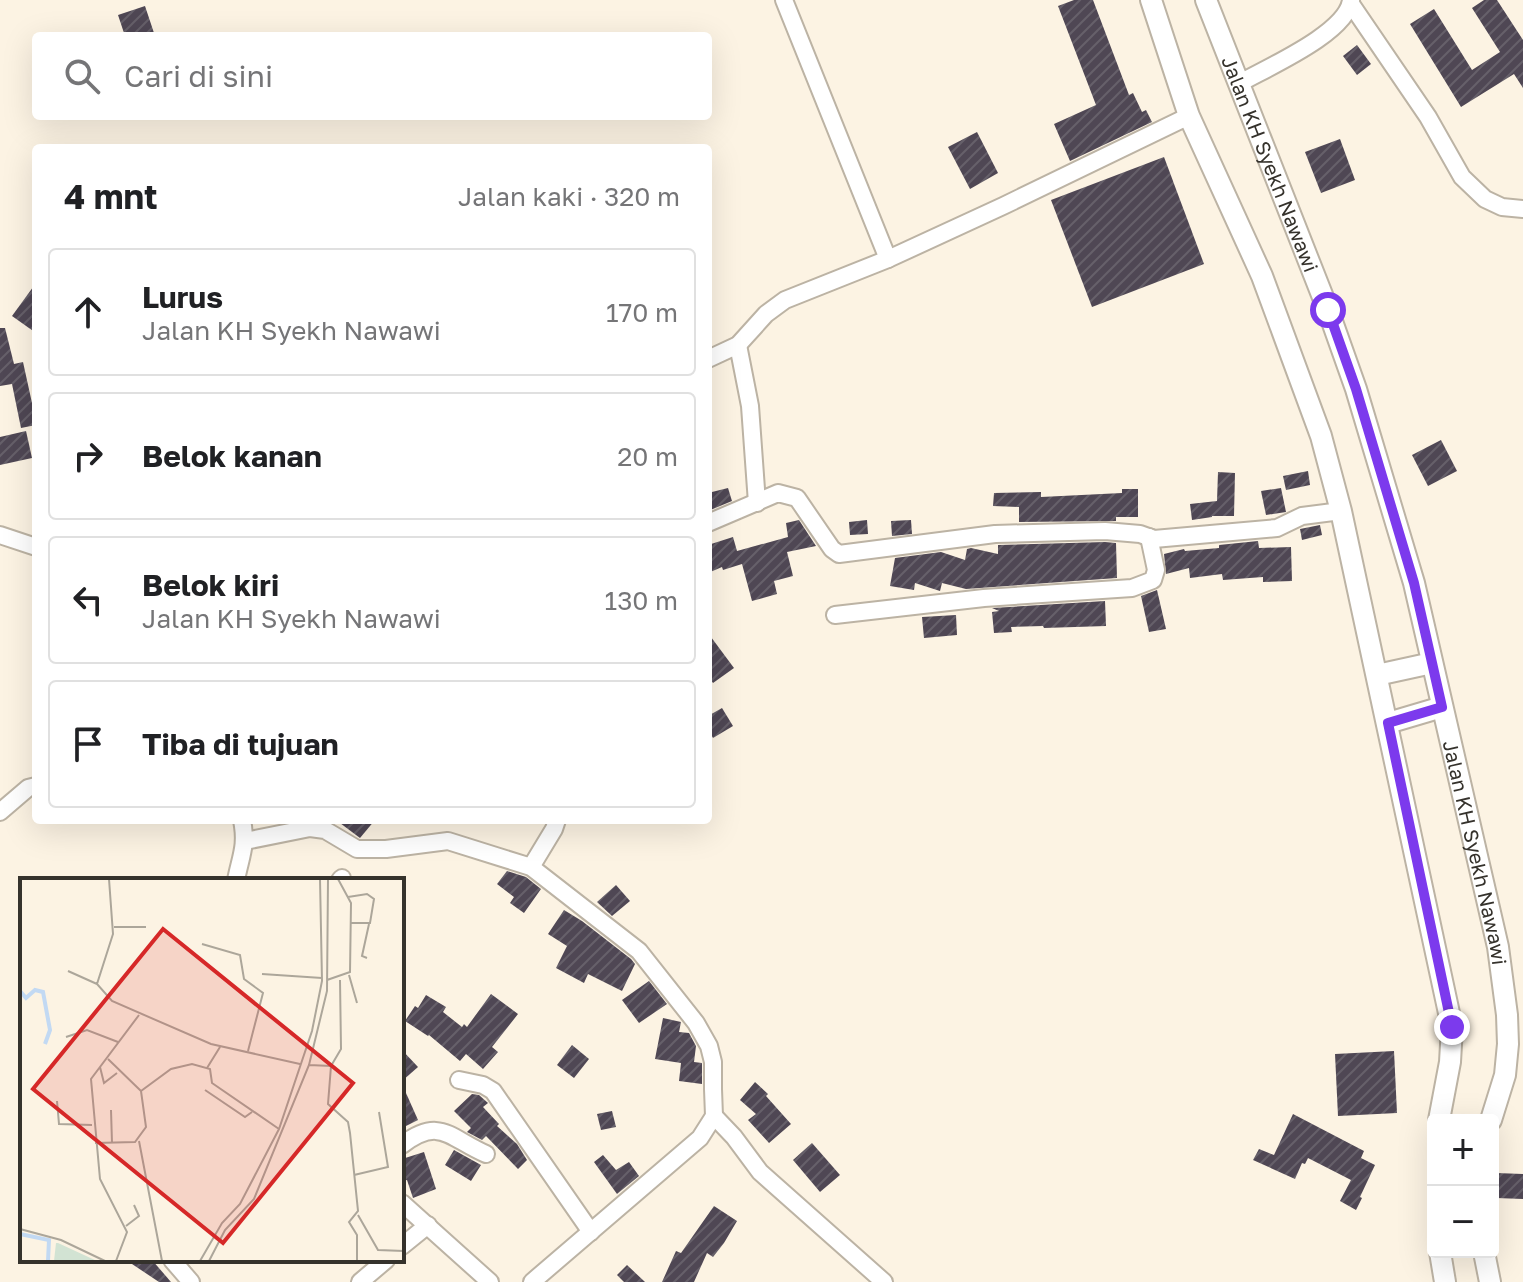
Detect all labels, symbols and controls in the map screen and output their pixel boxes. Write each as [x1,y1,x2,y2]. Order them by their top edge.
search box [32,32,712,120]
street label: Jalan KH Syekh Nawawi [1217,52,1324,275]
icon: search [60,54,104,98]
text: Cari di sini [124,58,273,94]
text: 4 mnt [64,176,158,216]
text: Jalan kaki · 320 m [458,181,680,212]
text: Lurus [142,279,223,315]
icon: ahead [66,290,110,334]
route start [1310,292,1346,328]
text: 170 m [606,297,678,328]
text: Jalan KH Syekh Nawawi [142,315,441,346]
icon: right [66,434,110,478]
text: Belok kanan [142,438,322,474]
text: 20 m [617,441,678,472]
text: Belok kiri [142,567,279,603]
icon: left [66,578,110,622]
text: 130 m [605,585,678,616]
text: Jalan KH Syekh Nawawi [142,603,441,634]
icon: arrive [66,722,110,766]
text: Tiba di tujuan [142,726,339,762]
street label: Jalan KH Syekh Nawawi [1439,738,1512,966]
inset map [20,878,404,1262]
route end [1434,1009,1470,1045]
map controls [1427,1114,1499,1258]
button: + [1427,1114,1499,1186]
button: − [1427,1186,1499,1258]

